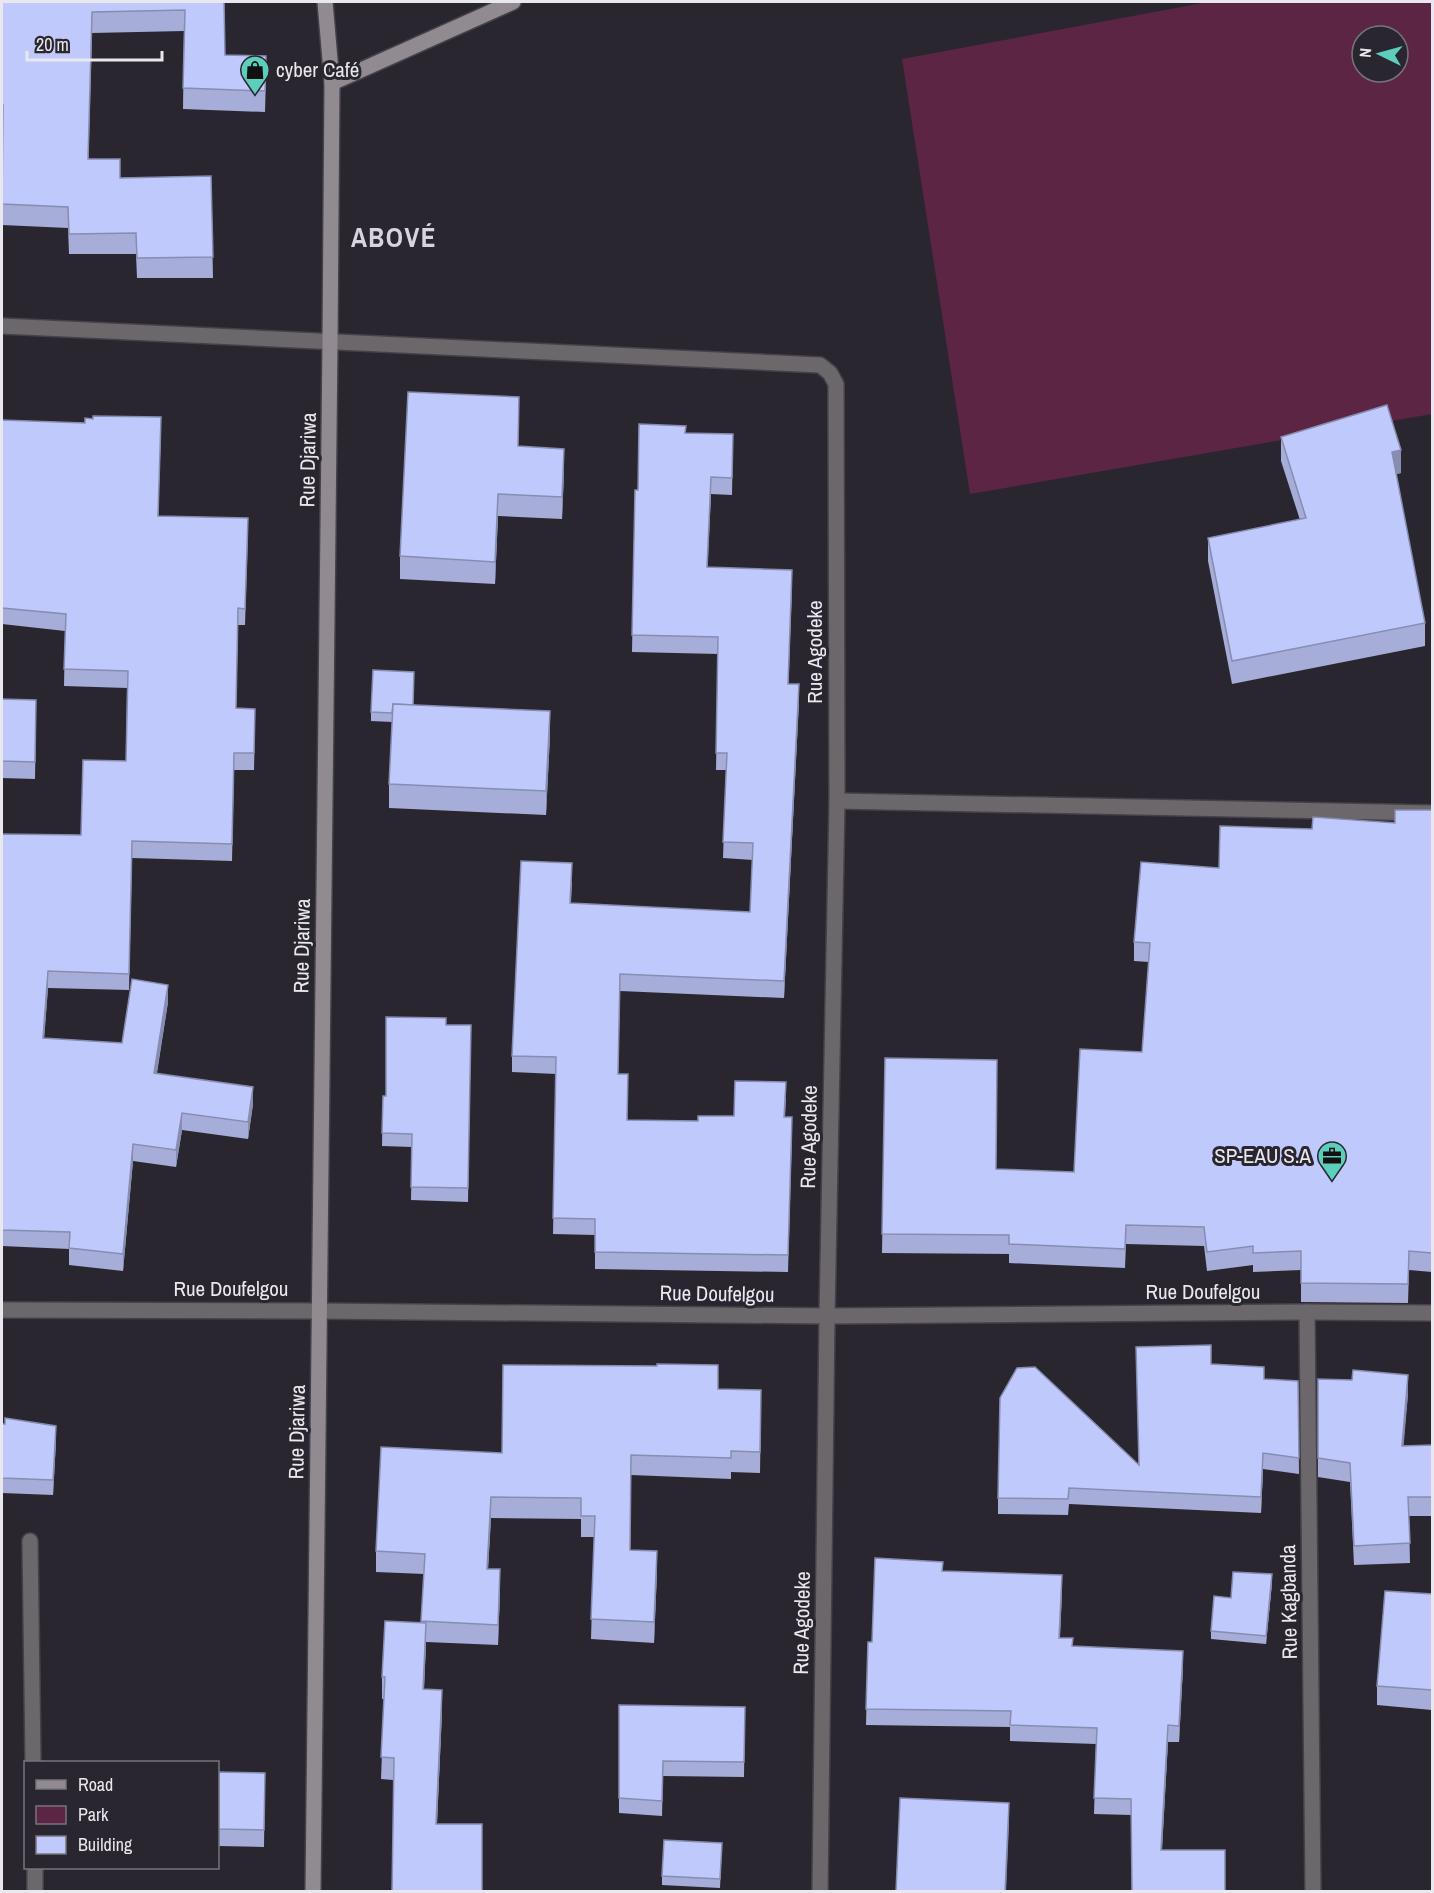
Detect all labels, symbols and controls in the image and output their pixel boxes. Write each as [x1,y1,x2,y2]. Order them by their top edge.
scale bar [27,24,162,62]
north arrow [1350,24,1410,84]
text: 20 m [36,32,69,57]
text: N [1354,47,1376,58]
shop icon: cyber Café [239,54,271,96]
place label: cyber Café [276,55,359,84]
district label: ABOVÉ [351,219,437,255]
street label: Rue Djariwa [292,412,323,508]
street label: Rue Agodeke [800,600,829,704]
street label: Rue Djariwa [286,898,317,994]
street label: Rue Agodeke [793,1085,824,1189]
office icon: SP-EAU S.A [1316,1140,1348,1182]
place label: SP-EAU S.A [1214,1141,1312,1170]
street label: Rue Doufelgou [174,1274,288,1303]
street label: Rue Doufelgou [1146,1277,1260,1306]
street label: Rue Doufelgou [659,1278,775,1309]
street label: Rue Djariwa [281,1384,312,1480]
street label: Rue Kagbanda [1273,1544,1304,1660]
street label: Rue Agodeke [786,1571,817,1675]
legend [24,1761,219,1869]
text: Road [78,1772,113,1797]
text: Park [78,1802,109,1827]
text: Building [78,1832,133,1857]

